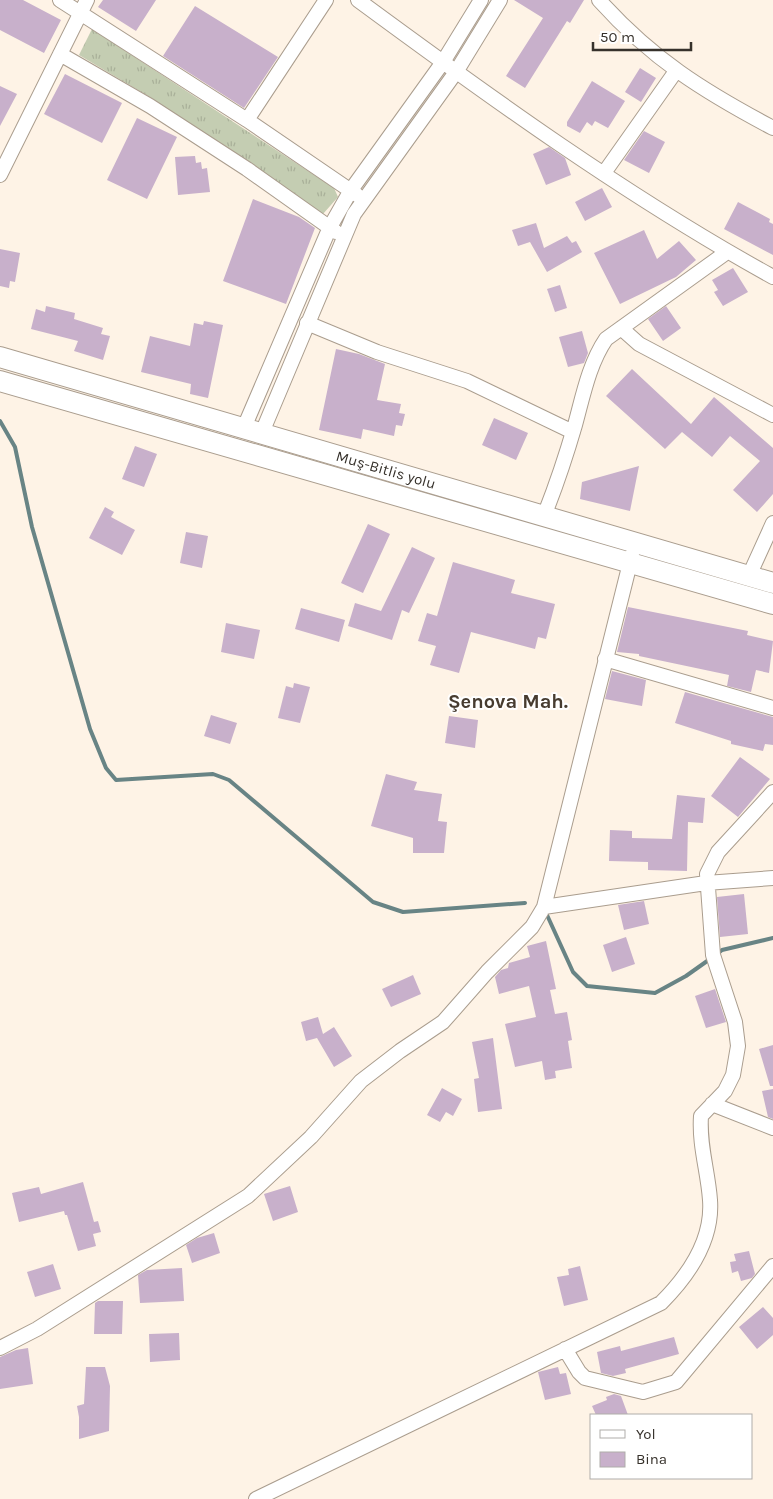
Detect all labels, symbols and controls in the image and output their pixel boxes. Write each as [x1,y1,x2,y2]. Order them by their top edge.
scale bar [593,20,690,52]
text: 50 m [600,28,635,46]
street label: Muş-Bitlis yolu [334,447,438,493]
district label: Şenova Mah. [448,690,568,713]
legend [590,1414,753,1479]
text: Yol [636,1425,656,1443]
text: Bina [636,1450,667,1468]

